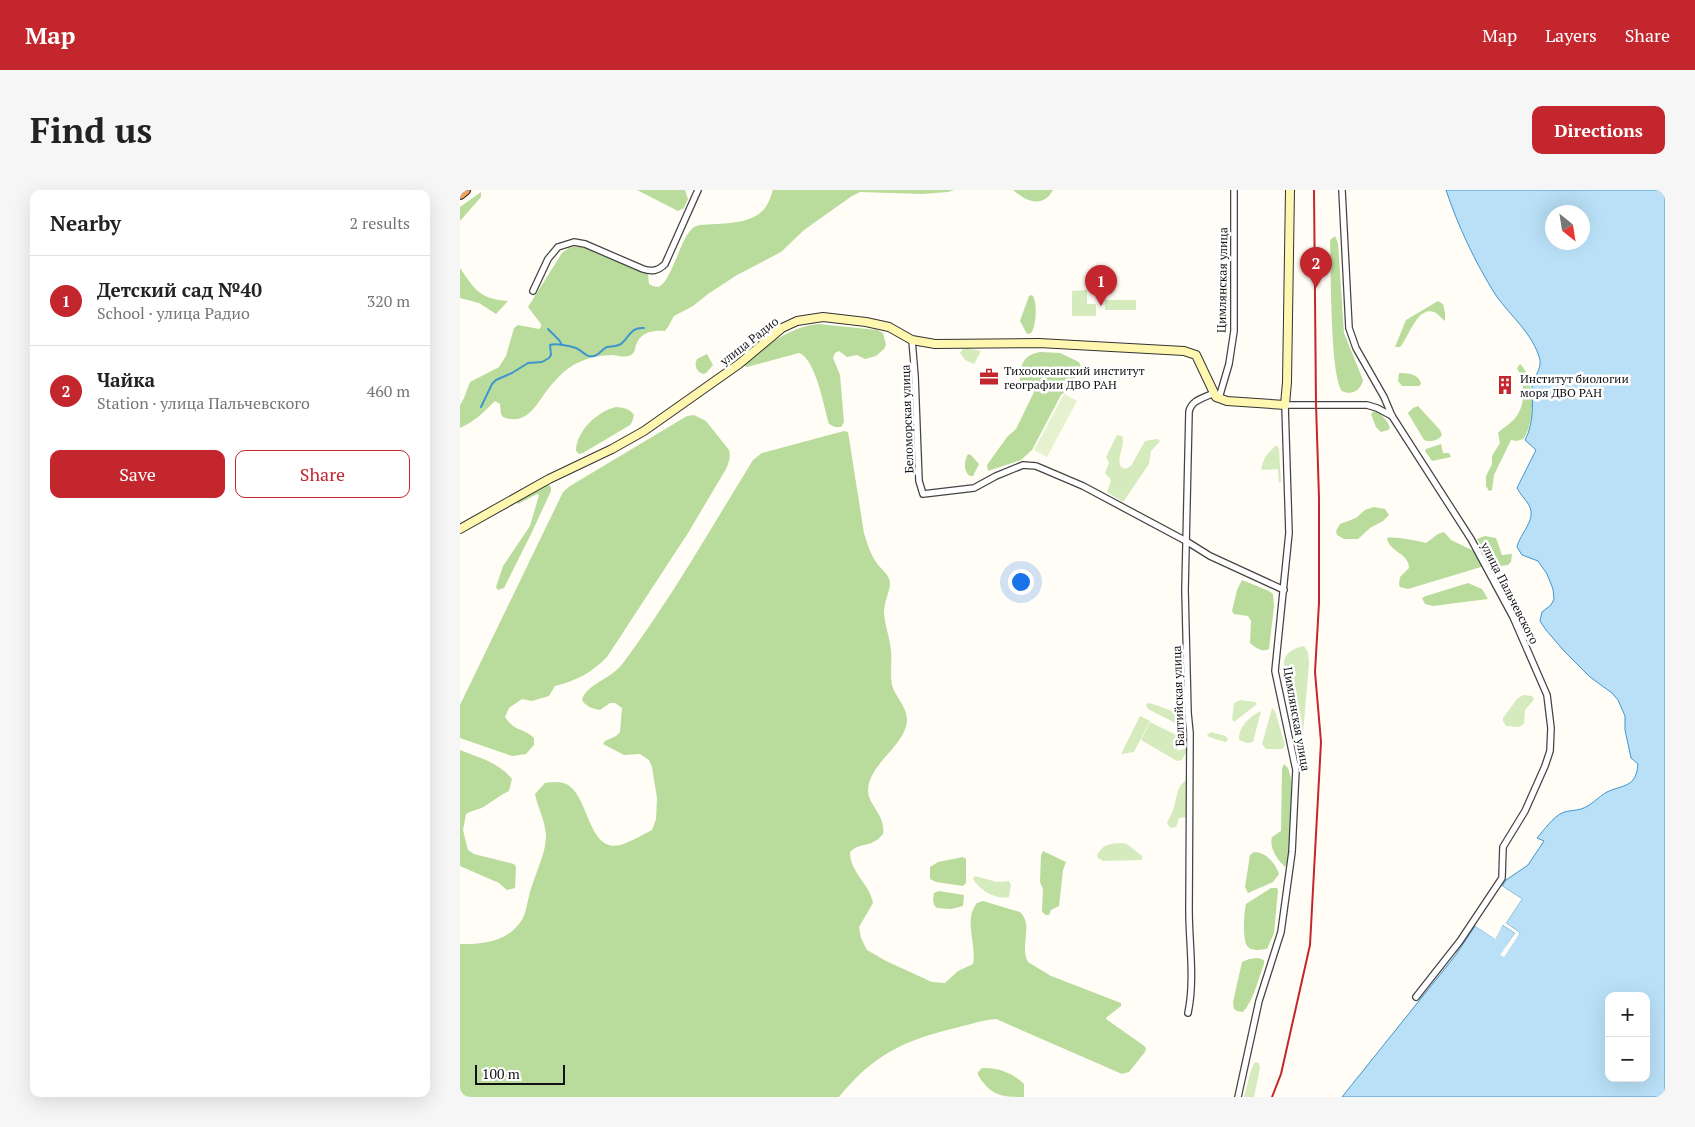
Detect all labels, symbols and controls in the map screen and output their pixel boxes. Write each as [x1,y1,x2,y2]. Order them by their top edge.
text: Map [25,19,75,51]
text: Map [1482,23,1517,47]
text: Layers [1545,23,1597,47]
text: Share [1625,23,1670,47]
button: Directions [1532,106,1665,154]
text: Find us [30,107,152,153]
north arrow [1545,205,1590,250]
text: Nearby [50,209,121,237]
text: 2 results [350,212,410,234]
street label: Цимлянская улица [1214,227,1230,333]
pin: 2 [1300,247,1332,288]
pin: 1 [1085,265,1117,306]
text: Детский сад №40 [97,277,262,302]
text: 1 [61,290,71,312]
text: 320 m [367,290,410,312]
text: School · улица Радио [97,302,250,324]
street label: улица Радио [716,313,782,369]
place label: Тихоокеанский институт географии ДВО РАН [1004,363,1145,392]
street label: Беломорская улица [898,364,916,474]
office icon: Тихоокеанский институт географии ДВО РАН [978,366,1000,388]
text: Чайка [97,367,155,392]
place label: Институт биологии моря ДВО РАН [1520,371,1629,400]
building icon: Институт биологии моря ДВО РАН [1494,374,1516,396]
text: 2 [61,380,71,402]
text: 460 m [367,380,410,402]
text: Station · улица Пальчевского [97,392,310,414]
button: Save [50,450,225,498]
button: Share [235,450,410,498]
street label: улица Пальчевского [1477,539,1542,647]
your location [1008,569,1034,595]
street label: Балтийская улица [1169,645,1187,747]
street label: Цимлянская улица [1280,666,1314,772]
map controls [1605,992,1650,1082]
button: + [1605,992,1650,1037]
button: − [1605,1037,1650,1082]
scale bar [475,1062,565,1085]
text: 100 m [482,1064,520,1083]

